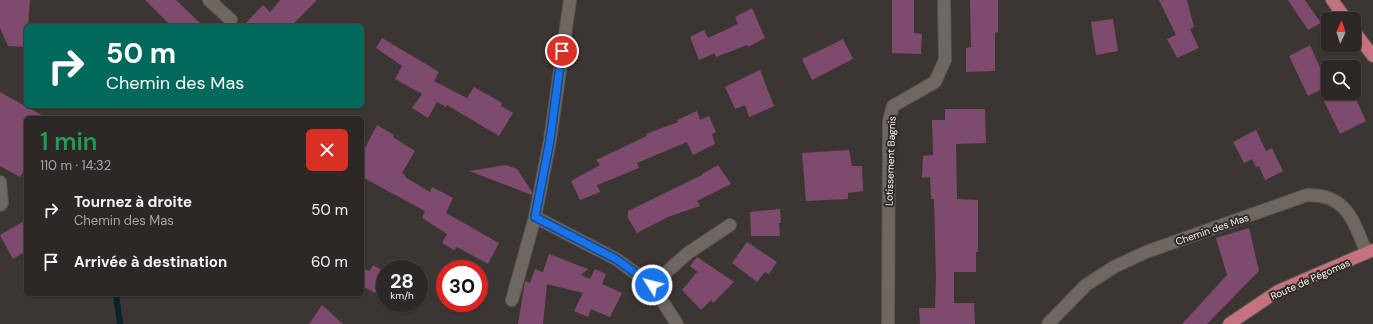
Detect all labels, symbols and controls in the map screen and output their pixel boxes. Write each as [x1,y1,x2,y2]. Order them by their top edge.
north arrow [1321,12,1361,52]
map controls [1321,12,1361,100]
pin [545,34,579,68]
text: 50 m [106,35,176,72]
icon: right [40,40,92,92]
icon: arrive [551,40,573,62]
button: search [1321,60,1361,100]
text: Chemin des Mas [106,71,244,95]
street label: Lotissement Bagnis [882,116,899,206]
text: 1 min [40,126,97,157]
button: close [306,129,348,171]
text: 110 m · 14:32 [40,157,111,174]
text: Tournez à droite [74,192,192,212]
icon: right [40,199,62,221]
text: 50 m [311,200,348,220]
street label: Chemin des Mas [1174,211,1251,248]
text: Chemin des Mas [74,212,174,229]
icon: arrive [40,251,62,273]
text: Arrivée à destination [74,252,227,272]
text: 60 m [311,252,348,272]
street label: Route de Pégomas [1268,256,1352,303]
speed limit sign: 30 [436,260,488,312]
position arrow [631,264,673,306]
text: 28 [390,268,414,294]
text: km/h [390,289,414,302]

